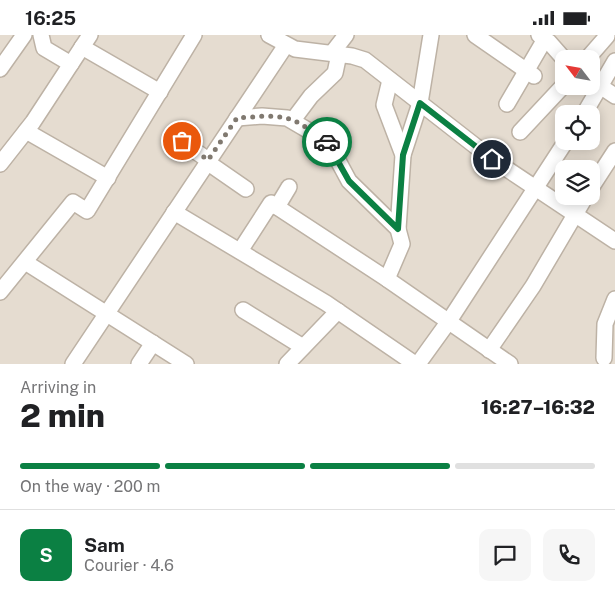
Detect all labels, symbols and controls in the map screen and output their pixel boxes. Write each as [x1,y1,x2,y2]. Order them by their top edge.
text: 16:25 [25,7,76,29]
north arrow [555,50,600,95]
map controls [555,50,600,205]
button: locate [555,105,600,150]
courier [302,117,352,167]
pin [161,120,203,162]
icon: bag [168,127,196,155]
icon: car [313,128,341,156]
pin [471,138,513,180]
icon: home [478,145,506,173]
button: layers [555,160,600,205]
text: Arriving in [20,378,96,397]
text: 16:27–16:32 [481,396,595,418]
text: 2 min [20,397,105,434]
text: On the way · 200 m [20,477,160,496]
button: chat [479,529,531,581]
button: phone [543,529,595,581]
text: Sam [84,534,125,556]
text: S [39,544,53,566]
text: Courier · 4.6 [84,556,174,575]

